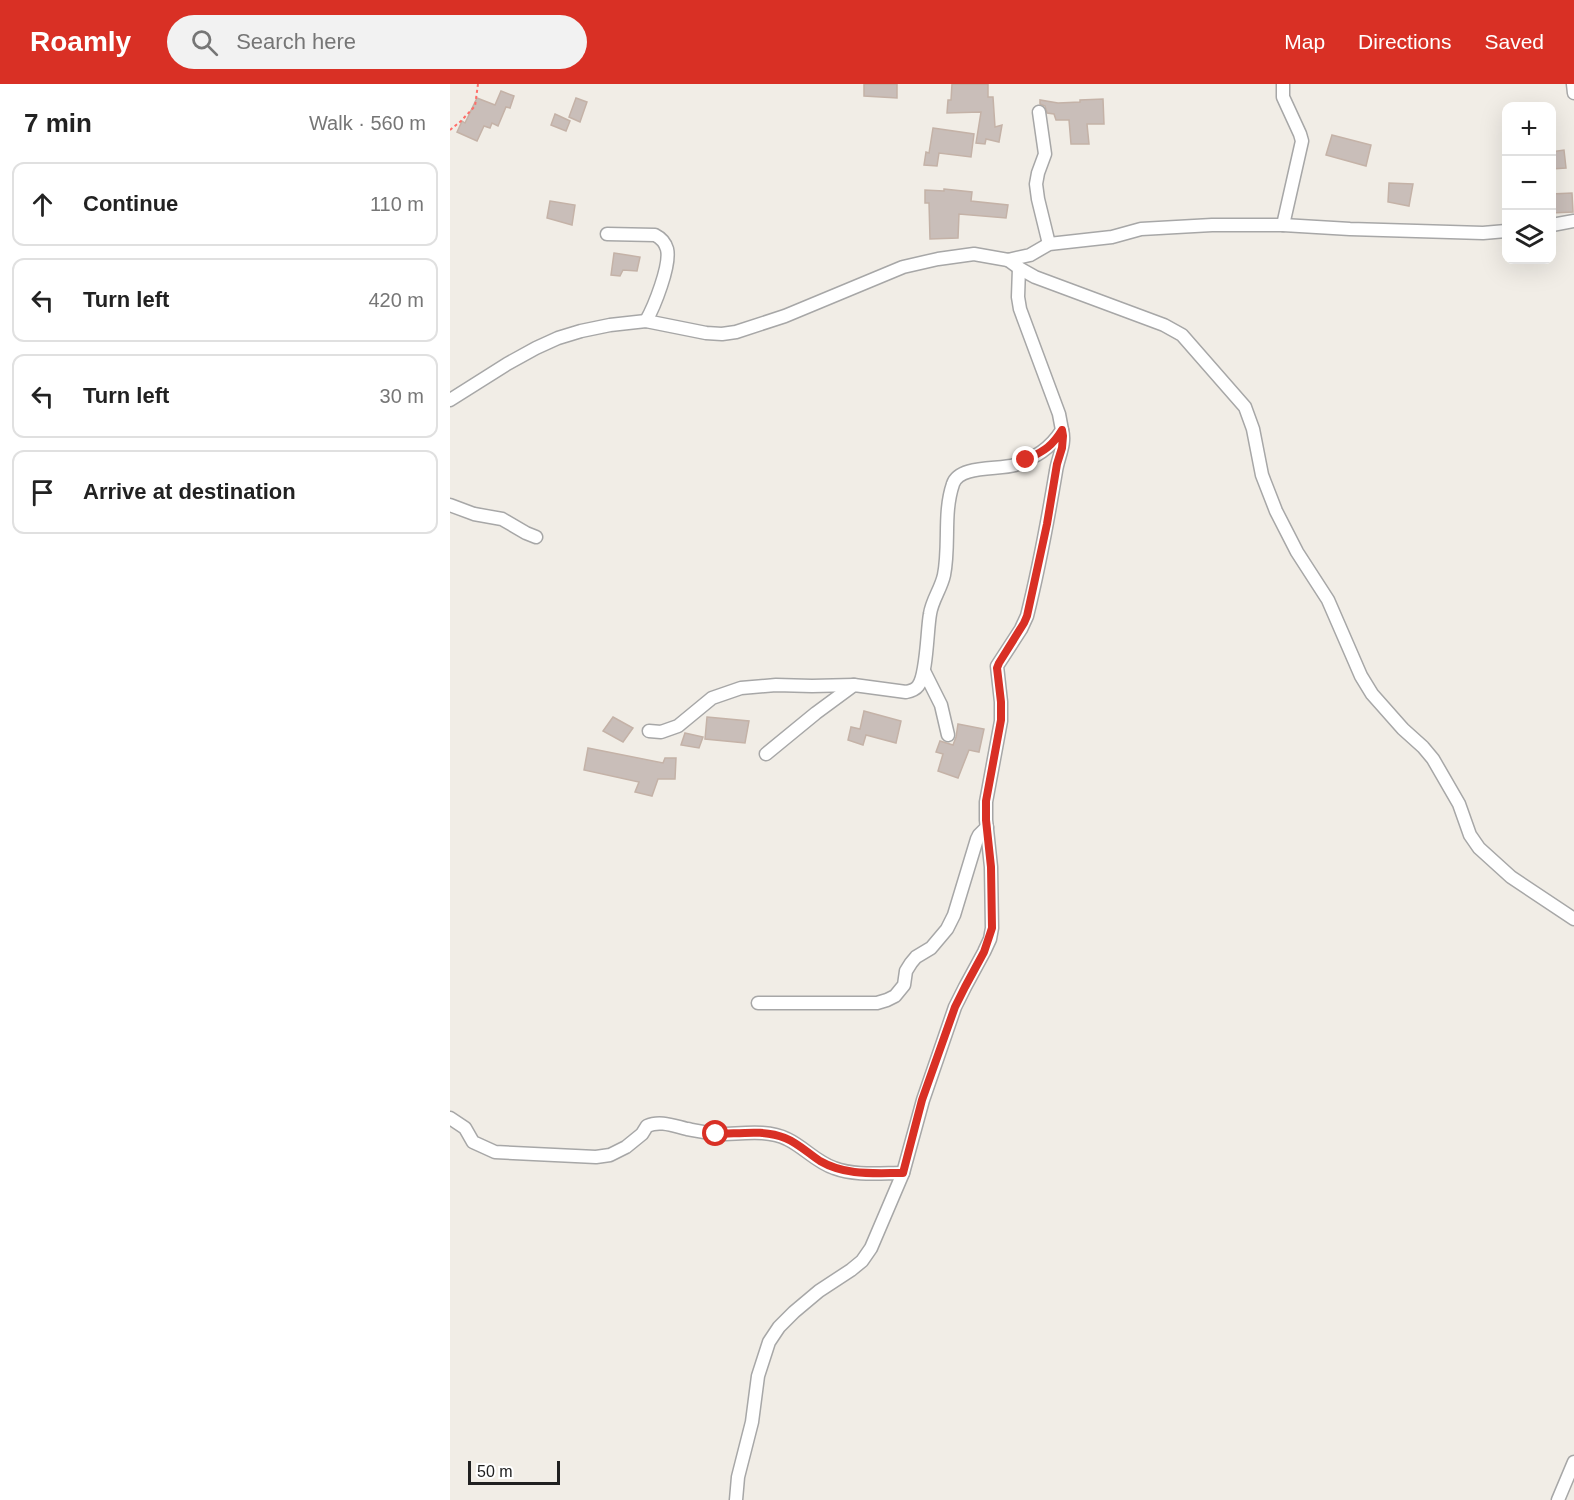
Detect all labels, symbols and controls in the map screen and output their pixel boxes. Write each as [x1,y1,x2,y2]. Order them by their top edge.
search box [167,15,587,69]
text: Roamly [30,26,131,57]
icon: search [188,26,221,59]
text: Search here [236,29,356,54]
text: Map [1284,30,1325,53]
text: Directions [1358,30,1451,53]
text: Saved [1484,30,1544,53]
map controls [1502,102,1556,264]
button: + [1502,102,1556,156]
text: 7 min [24,108,92,138]
text: Walk · 560 m [309,112,426,134]
button: − [1502,156,1556,210]
icon: ahead [26,188,59,221]
text: Continue [83,191,178,216]
text: 110 m [370,193,424,215]
button: layers [1502,210,1556,264]
icon: left [26,284,59,317]
text: Turn left [83,287,169,312]
text: 420 m [368,289,424,311]
icon: left [26,380,59,413]
text: Turn left [83,383,169,408]
text: 30 m [380,385,424,407]
route end [1012,446,1038,472]
icon: arrive [26,476,59,509]
text: Arrive at destination [83,479,296,504]
route start [702,1120,728,1146]
scale bar [468,1458,560,1486]
text: 50 m [477,1463,513,1480]

